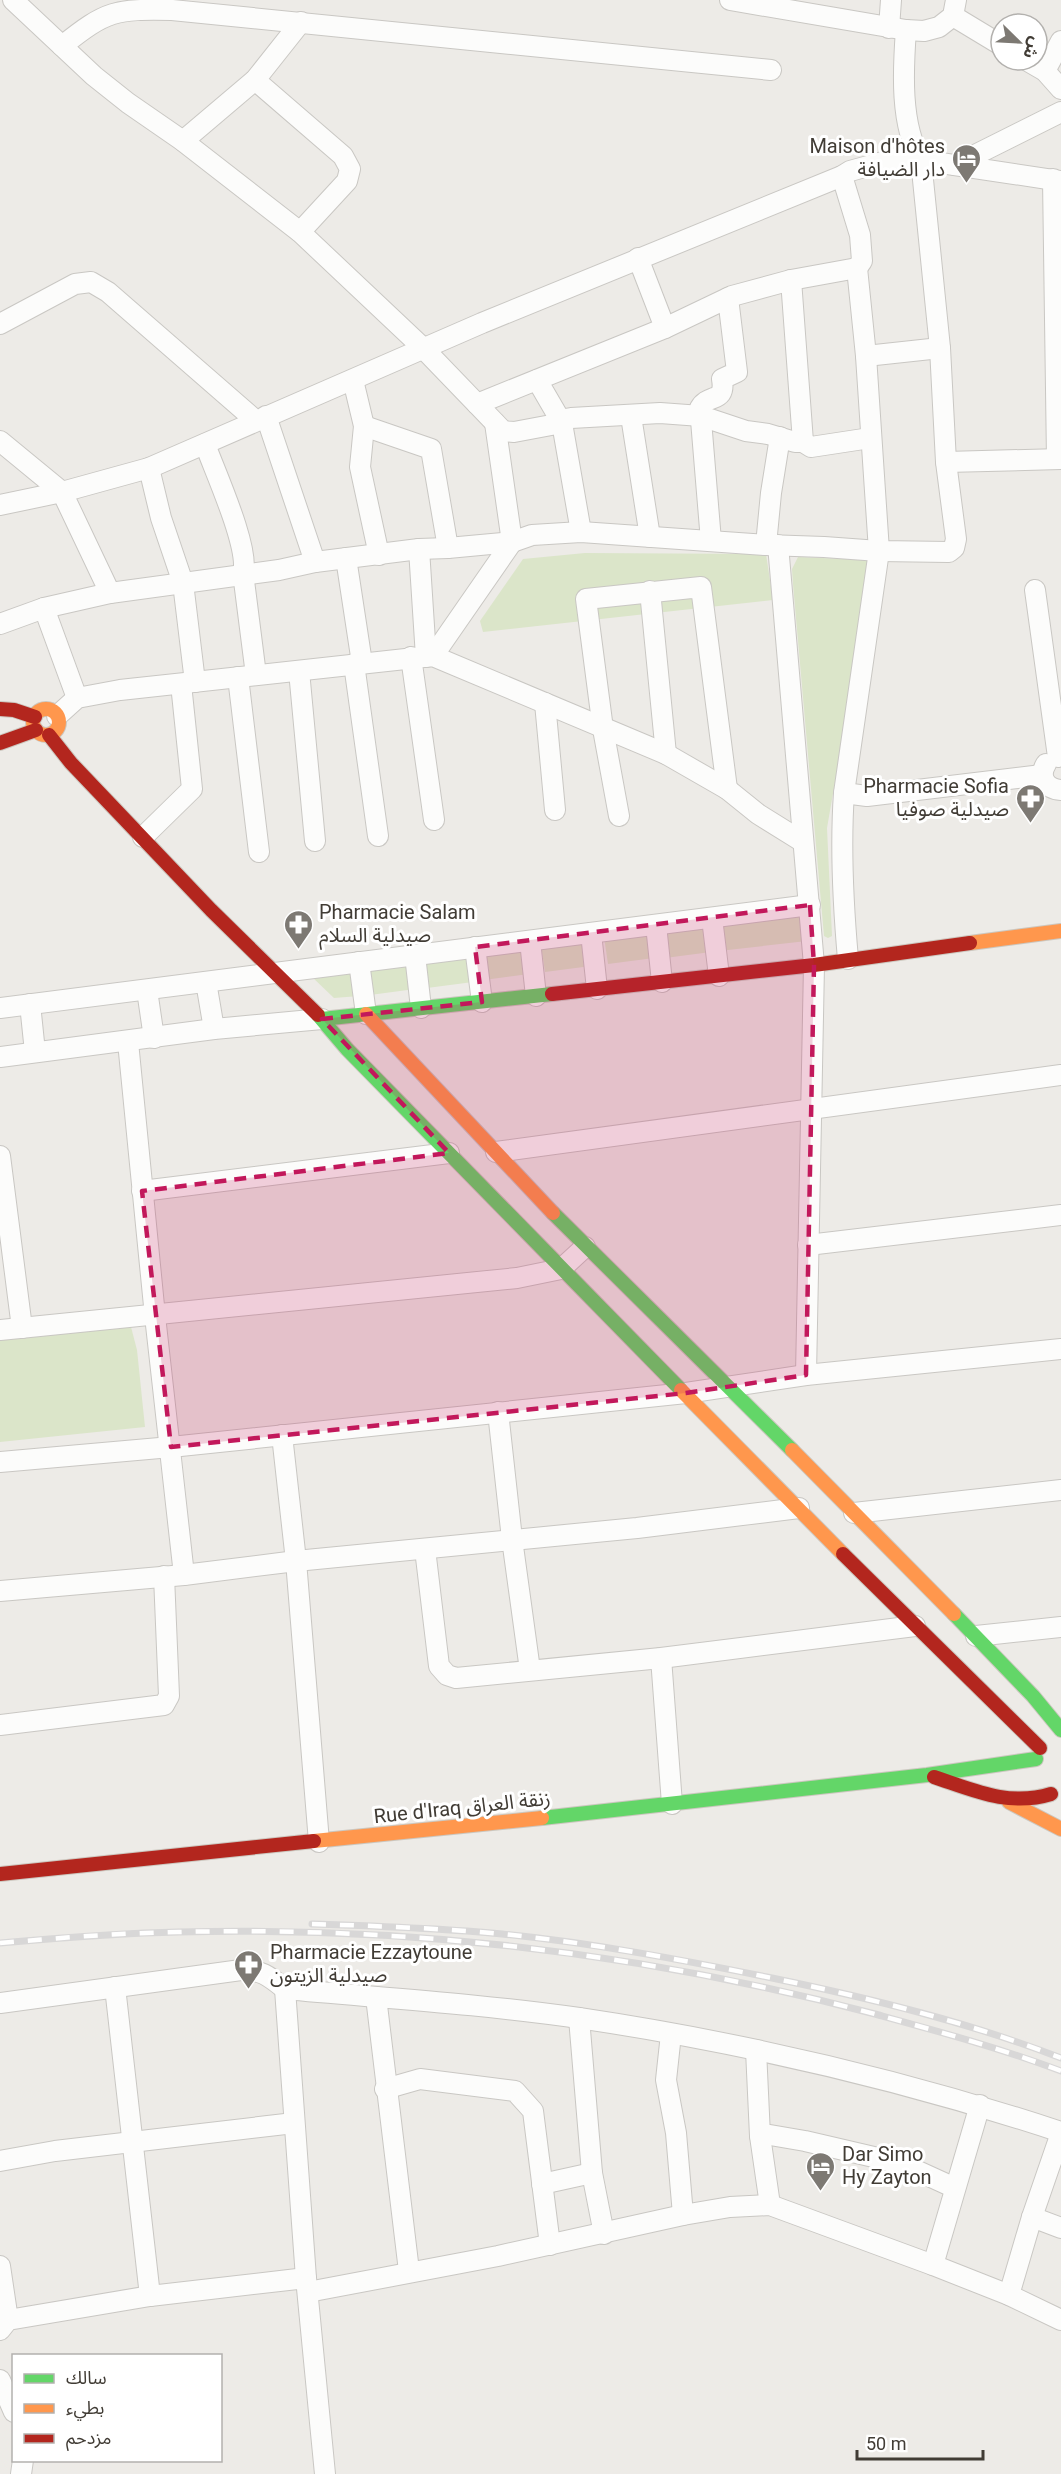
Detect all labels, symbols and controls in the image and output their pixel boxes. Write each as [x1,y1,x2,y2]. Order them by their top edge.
north arrow [989,12,1049,72]
text: ش [1019,34,1045,62]
place label: Maison d'hôtes دار الضيافة [809,134,945,181]
hotel icon: Maison d'hôtes دار الضيافة [950,142,982,184]
place label: Pharmacie Sofia صيدلية صوفيا [863,774,1009,821]
pharmacy icon: Pharmacie Sofia صيدلية صوفيا [1014,782,1046,824]
place label: Pharmacie Salam صيدلية السلام [319,900,476,950]
pharmacy icon: Pharmacie Salam صيدلية السلام [282,908,314,950]
street label: Rue d'Iraq زنقة العراق [372,1786,552,1828]
place label: Pharmacie Ezzaytoune صيدلية الزيتون [270,1940,472,1987]
pharmacy icon: Pharmacie Ezzaytoune صيدلية الزيتون [233,1948,265,1990]
place label: Dar Simo Hy Zayton [842,2142,932,2189]
hotel icon: Dar Simo Hy Zayton [805,2150,837,2192]
legend [12,2354,222,2462]
text: سالك [66,2367,107,2388]
text: بطيء [66,2397,104,2421]
scale bar [857,2423,983,2461]
text: مزدحم [66,2427,111,2451]
text: 50 m [866,2433,906,2454]

